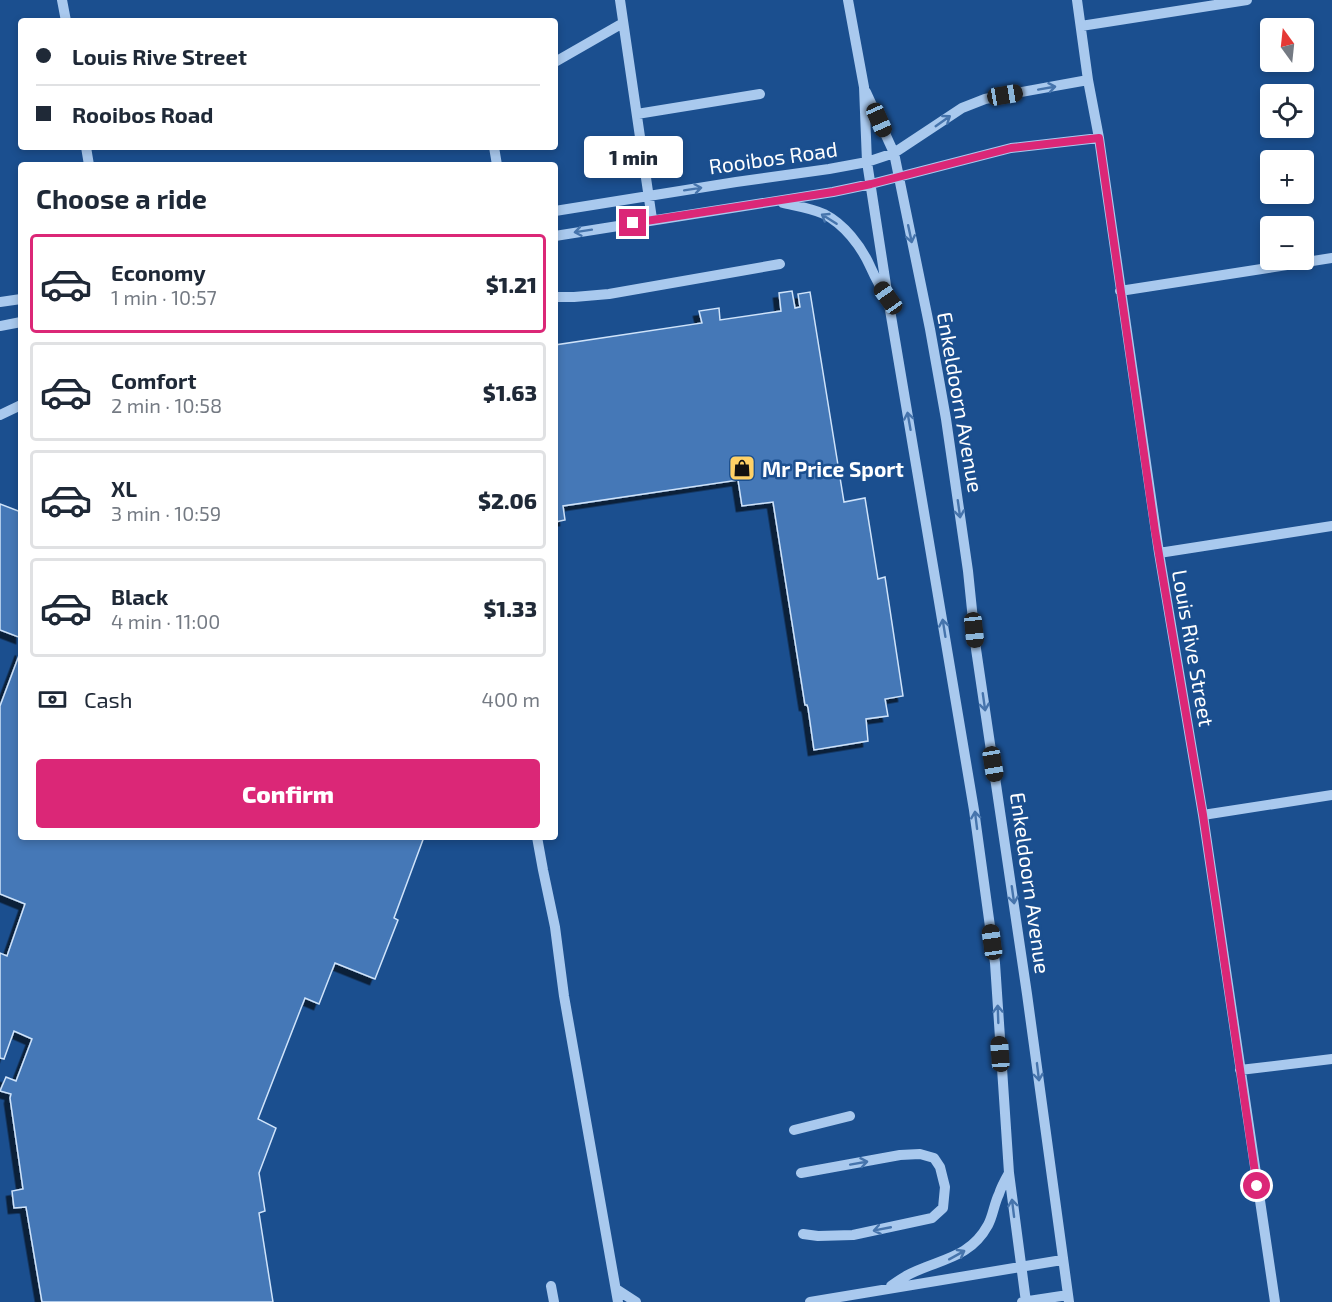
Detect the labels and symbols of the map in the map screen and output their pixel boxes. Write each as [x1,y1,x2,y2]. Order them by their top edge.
north arrow [1260,18,1314,72]
one-way arrow [1036,82,1056,93]
car [986,83,1024,107]
car [863,100,895,140]
one-way arrow [934,115,950,127]
callout: 1 min [584,136,682,178]
street label: Rooibos Road [707,136,839,178]
one-way arrow [682,183,702,194]
route end [619,209,646,236]
one-way arrow [821,212,838,224]
one-way arrow [905,224,916,244]
one-way arrow [574,226,593,237]
car [870,278,906,318]
street label: Enkeldoorn Avenue [933,310,989,494]
one-way arrow [903,412,914,431]
shop icon: Mr Price Sport [727,453,757,483]
place label: Mr Price Sport [762,456,904,481]
one-way arrow [953,499,964,518]
street label: Louis Rive Street [1168,568,1220,728]
car [963,611,985,649]
one-way arrow [938,618,949,638]
one-way arrow [979,692,990,712]
car [981,745,1005,783]
street label: Enkeldoorn Avenue [1006,791,1056,975]
one-way arrow [970,811,981,830]
one-way arrow [1007,885,1018,905]
car [981,923,1003,961]
one-way arrow [993,1004,1004,1024]
car [990,1035,1010,1073]
one-way arrow [1032,1062,1043,1082]
one-way arrow [848,1157,868,1168]
route start [1243,1172,1270,1199]
one-way arrow [1007,1198,1018,1218]
one-way arrow [873,1224,893,1235]
one-way arrow [947,1249,965,1260]

